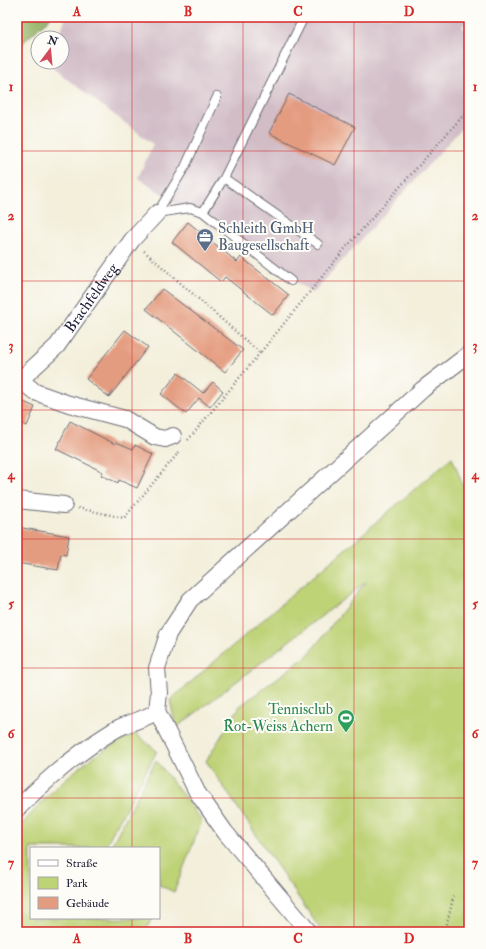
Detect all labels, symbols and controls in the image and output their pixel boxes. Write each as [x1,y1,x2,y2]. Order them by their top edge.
text: A [72,4,82,20]
text: B [184,4,192,20]
text: C [293,4,303,20]
text: D [404,4,415,20]
north arrow [30,30,70,70]
text: N [45,33,60,49]
text: 1 [9,79,14,95]
text: 1 [473,79,478,95]
text: 2 [8,208,15,224]
text: 2 [472,208,479,224]
place label: Schleith GmbH Baugesellschaft [218,219,314,255]
office icon: Schleith GmbH Baugesellschaft [195,227,215,252]
street label: Brachfeldweg [60,259,123,336]
text: 3 [9,338,14,354]
text: 3 [473,338,478,354]
text: 4 [6,467,15,483]
text: 4 [470,467,479,483]
text: 5 [8,596,14,612]
text: 5 [472,596,478,612]
place label: Tennisclub Rot-Weiss Achern [223,700,333,736]
sports icon: Tennisclub Rot-Weiss Achern [336,708,356,733]
text: 6 [8,726,16,742]
text: 6 [472,726,480,742]
legend [30,847,160,919]
text: 7 [8,855,15,871]
text: 7 [472,855,479,871]
text: Straße [66,856,97,871]
text: Park [66,876,88,891]
text: Gebäude [66,896,109,911]
text: A [72,931,82,947]
text: B [184,931,192,947]
text: C [293,931,303,947]
text: D [404,931,415,947]

